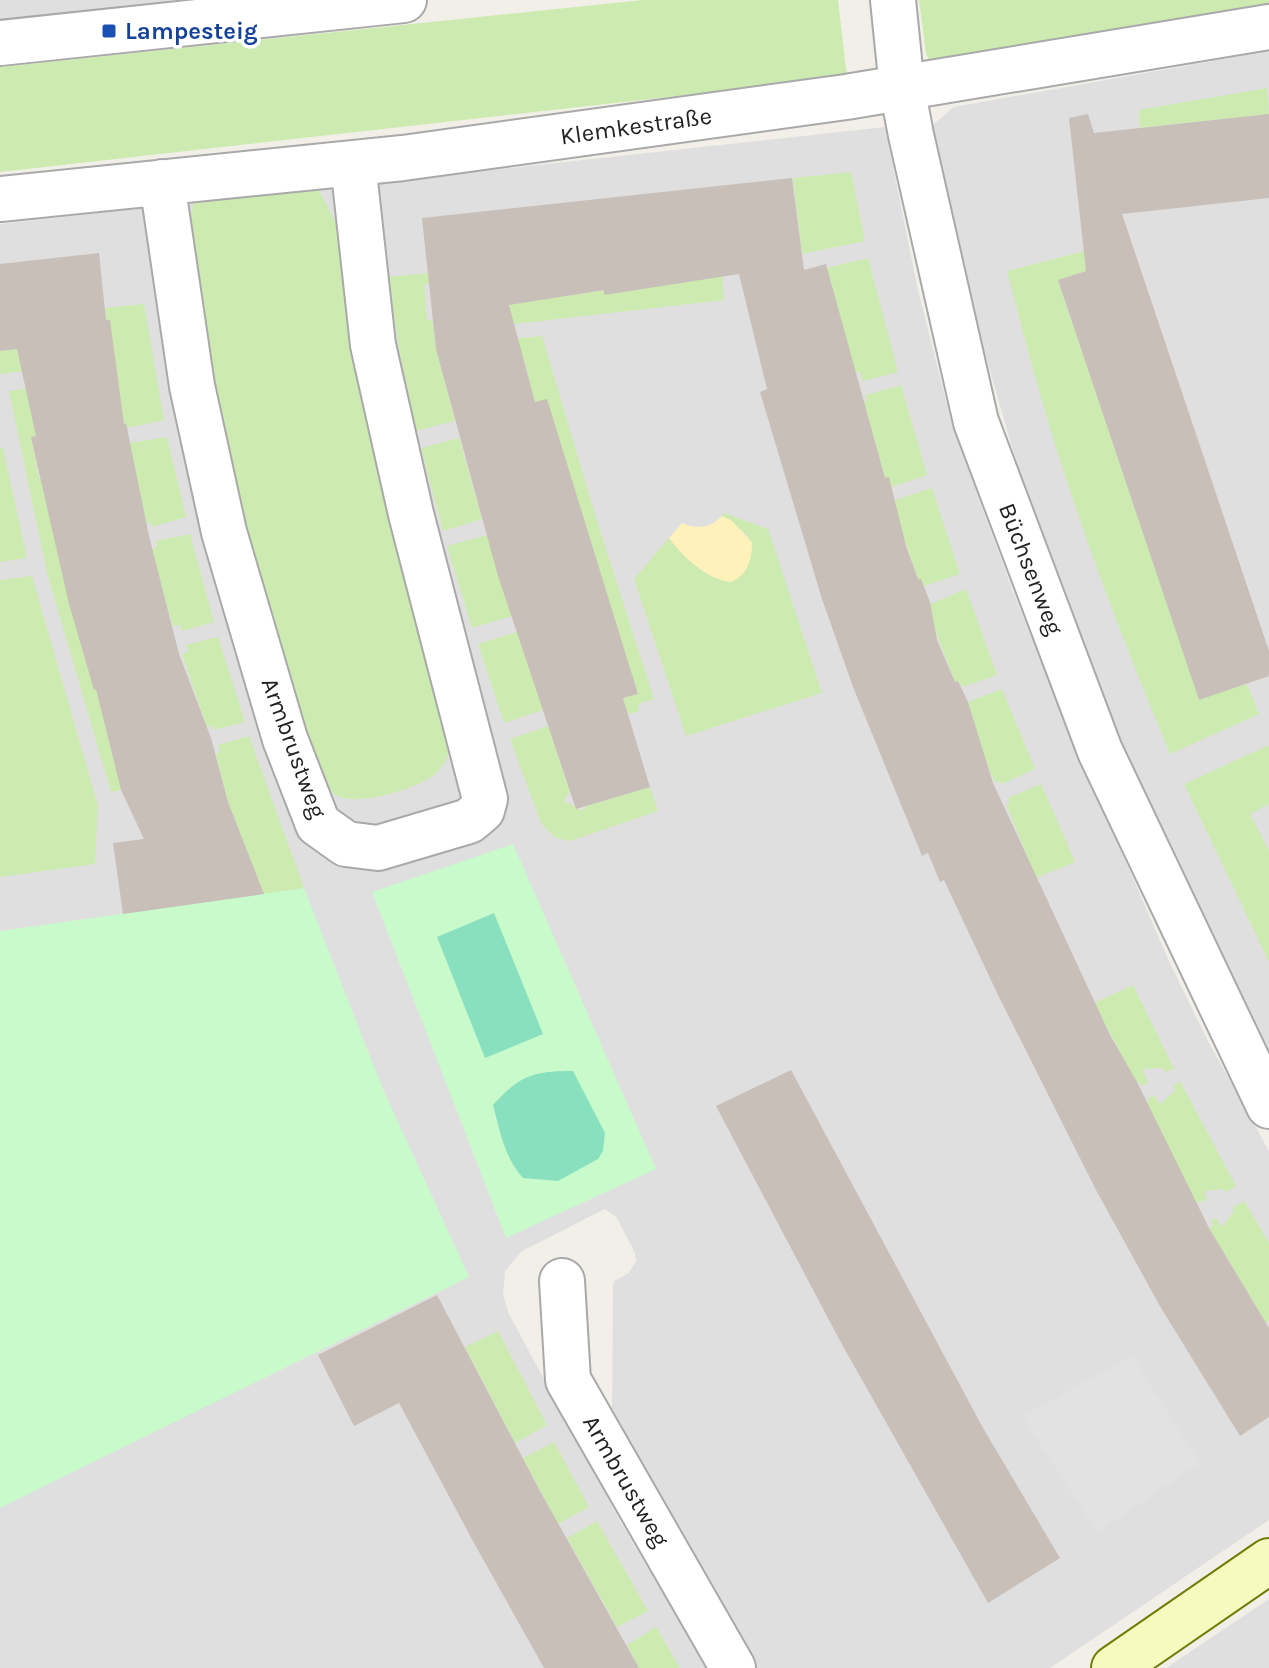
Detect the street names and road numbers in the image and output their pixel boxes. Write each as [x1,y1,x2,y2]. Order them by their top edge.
street label: Klemkestraße [559,102,713,150]
street label: Büchsenweg [993,499,1069,639]
street label: Armbrustweg [256,674,332,822]
street label: Armbrustweg [577,1410,675,1552]

